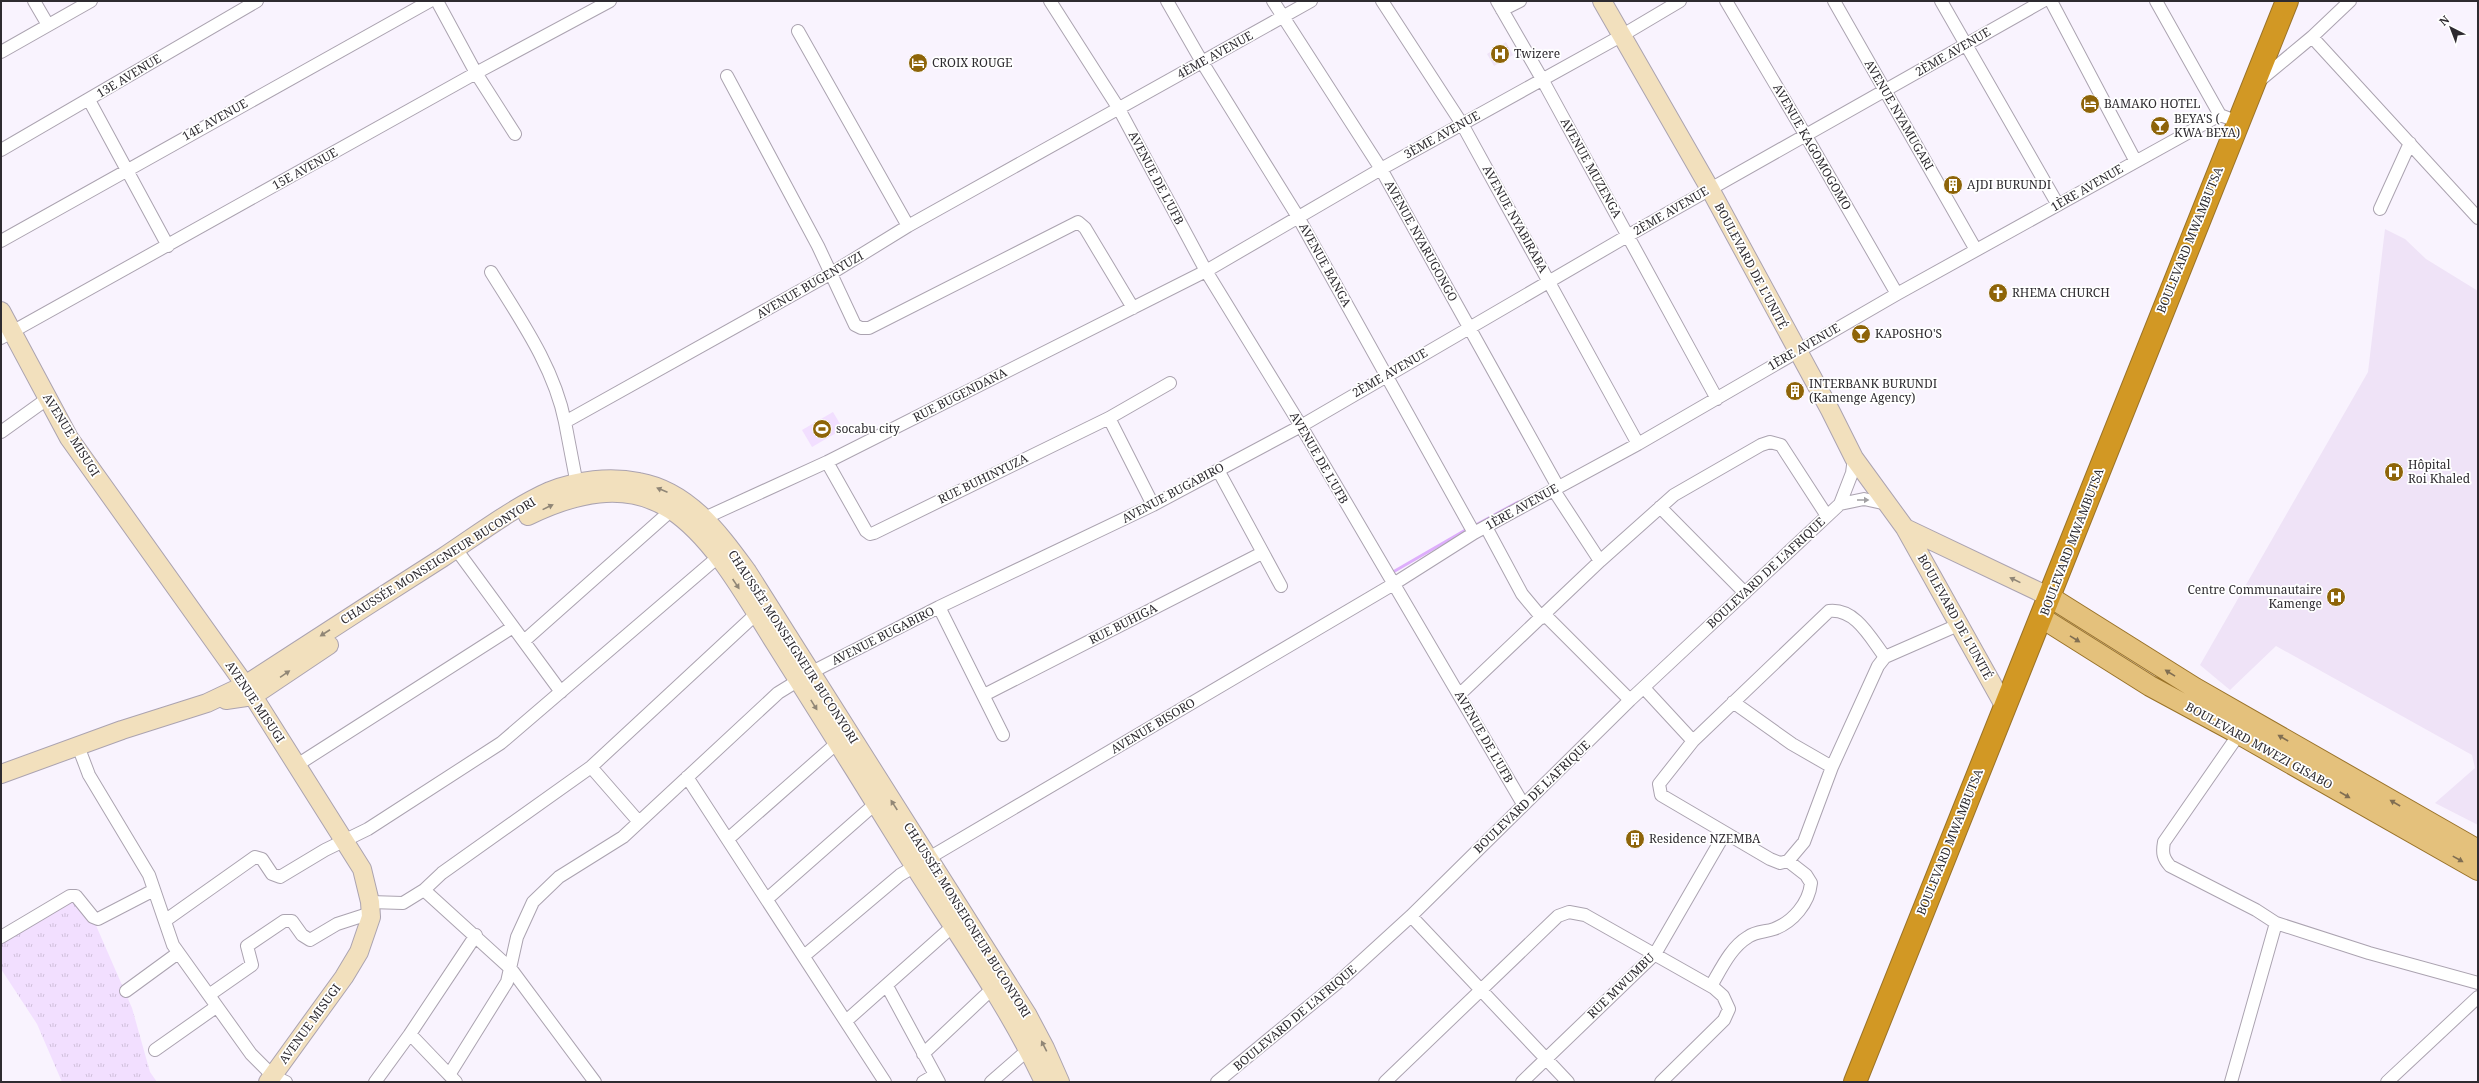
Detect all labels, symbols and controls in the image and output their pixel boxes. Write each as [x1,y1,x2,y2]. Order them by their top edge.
north arrow [2431,8,2471,48]
text: N [2436,12,2452,29]
street label: 2ÈME AVENUE [1912,23,1994,80]
street label: 4ÈME AVENUE [1174,27,1256,82]
hospital icon: Twizere [1489,43,1511,65]
place label: Twizere [1514,45,1560,62]
street label: 13E AVENUE [93,50,164,101]
hotel icon: CROIX ROUGE [907,52,929,74]
place label: CROIX ROUGE [932,54,1013,71]
street label: AVENUE NYAMUGARI [1861,56,1938,173]
street label: AVENUE KAGOMOGOMO [1769,80,1856,213]
hotel icon: BAMAKO HOTEL [2079,93,2101,115]
street label: 14E AVENUE [179,95,251,145]
place label: BAMAKO HOTEL [2104,95,2200,112]
street label: 3ÈME AVENUE [1401,107,1483,162]
place label: BEYA'S ( KWA BEYA) [2174,110,2240,141]
street label: AVENUE MUZENGA [1557,115,1626,221]
bar icon: BEYA'S ( KWA BEYA) [2149,115,2171,137]
street label: AVENUE DE L'UFB [1125,128,1188,228]
street label: 15E AVENUE [269,144,341,194]
street label: 1ÈRE AVENUE [2047,160,2126,215]
street label: AVENUE NYABIRABA [1479,162,1552,276]
street label: BOULEVARD MWAMBUTSA [2152,164,2227,316]
building icon: AJDI BURUNDI [1942,174,1964,196]
place label: AJDI BURUNDI [1967,176,2051,193]
street label: AVENUE NYARUGONGO [1381,177,1462,305]
street label: 2ÈME AVENUE [1630,182,1712,239]
street label: BOULEVARD DE L'UNITÉ [1711,199,1792,332]
street label: AVENUE BANGA [1295,220,1356,310]
street label: AVENUE BUGENYUZI [753,247,866,322]
church icon: RHEMA CHURCH [1987,282,2009,304]
place label: RHEMA CHURCH [2012,284,2110,301]
street label: 1ÈRE AVENUE [1764,319,1843,374]
bar icon: KAPOSHO'S [1850,323,1872,345]
place label: KAPOSHO'S [1875,325,1942,342]
street label: 2ÈME AVENUE [1349,344,1431,401]
street label: RUE BUGENDANA [910,363,1010,426]
place label: INTERBANK BURUNDI (Kamenge Agency) [1809,375,1937,406]
building icon: INTERBANK BURUNDI (Kamenge Agency) [1784,380,1806,402]
street label: AVENUE MISUGI [39,390,104,480]
street label: AVENUE DE L'UFB [1286,409,1353,507]
sports icon: socabu city [811,418,833,440]
place label: socabu city [836,420,900,437]
street label: RUE BUHINYUZA [935,449,1031,508]
place label: Hôpital Roi Khaled [2408,456,2471,487]
street label: AVENUE BUGABIRO [1119,458,1227,527]
hospital icon: Hôpital Roi Khaled [2383,461,2405,483]
street label: BOULEVARD MWAMBUTSA [2036,465,2108,618]
street label: 1ÈRE AVENUE [1482,480,1561,534]
one-way arrow [656,486,668,492]
street label: CHAUSSÉE MONSEIGNEUR BUCONYORI [337,493,539,628]
one-way arrow [1857,497,1870,503]
one-way arrow [542,504,554,510]
street label: BOULEVARD DE L'AFRIQUE [1703,513,1828,632]
street label: CHAUSSÉE MONSEIGNEUR BUCONYORI [724,547,863,747]
street label: BOULEVARD DE L'UNITÉ [1914,551,1997,683]
one-way arrow [2009,577,2020,584]
one-way arrow [732,579,740,589]
place label: Centre Communautaire Kamenge [2187,581,2322,612]
hospital icon: Centre Communautaire Kamenge [2325,586,2347,608]
street label: RUE BUHIGA [1086,599,1160,648]
street label: AVENUE BUGABIRO [828,602,937,669]
one-way arrow [319,630,331,637]
one-way arrow [2070,635,2080,643]
street label: AVENUE MISUGI [222,658,289,746]
one-way arrow [2164,669,2176,676]
one-way arrow [280,670,290,678]
street label: AVENUE DE L'UFB [1451,688,1518,786]
street label: AVENUE BISORO [1107,694,1198,757]
street label: BOULEVARD MWEZI GISABO [2183,698,2336,793]
one-way arrow [810,700,818,710]
one-way arrow [2277,734,2289,741]
street label: BOULEVARD DE L'AFRIQUE [1470,736,1594,857]
street label: BOULEVARD MWAMBUTSA [1912,766,1987,918]
one-way arrow [2339,791,2351,798]
one-way arrow [891,799,898,811]
one-way arrow [2390,799,2401,806]
street label: CHAUSSÉE MONSEIGNEUR BUCONYORI [900,819,1035,1021]
building icon: Residence NZEMBA [1624,828,1646,850]
place label: Residence NZEMBA [1649,830,1761,847]
one-way arrow [2452,855,2464,862]
street label: RUE MWUMBU [1583,949,1658,1022]
street label: BOULEVARD DE L'AFRIQUE [1229,961,1360,1074]
street label: AVENUE MISUGI [275,980,344,1067]
one-way arrow [1041,1041,1047,1052]

